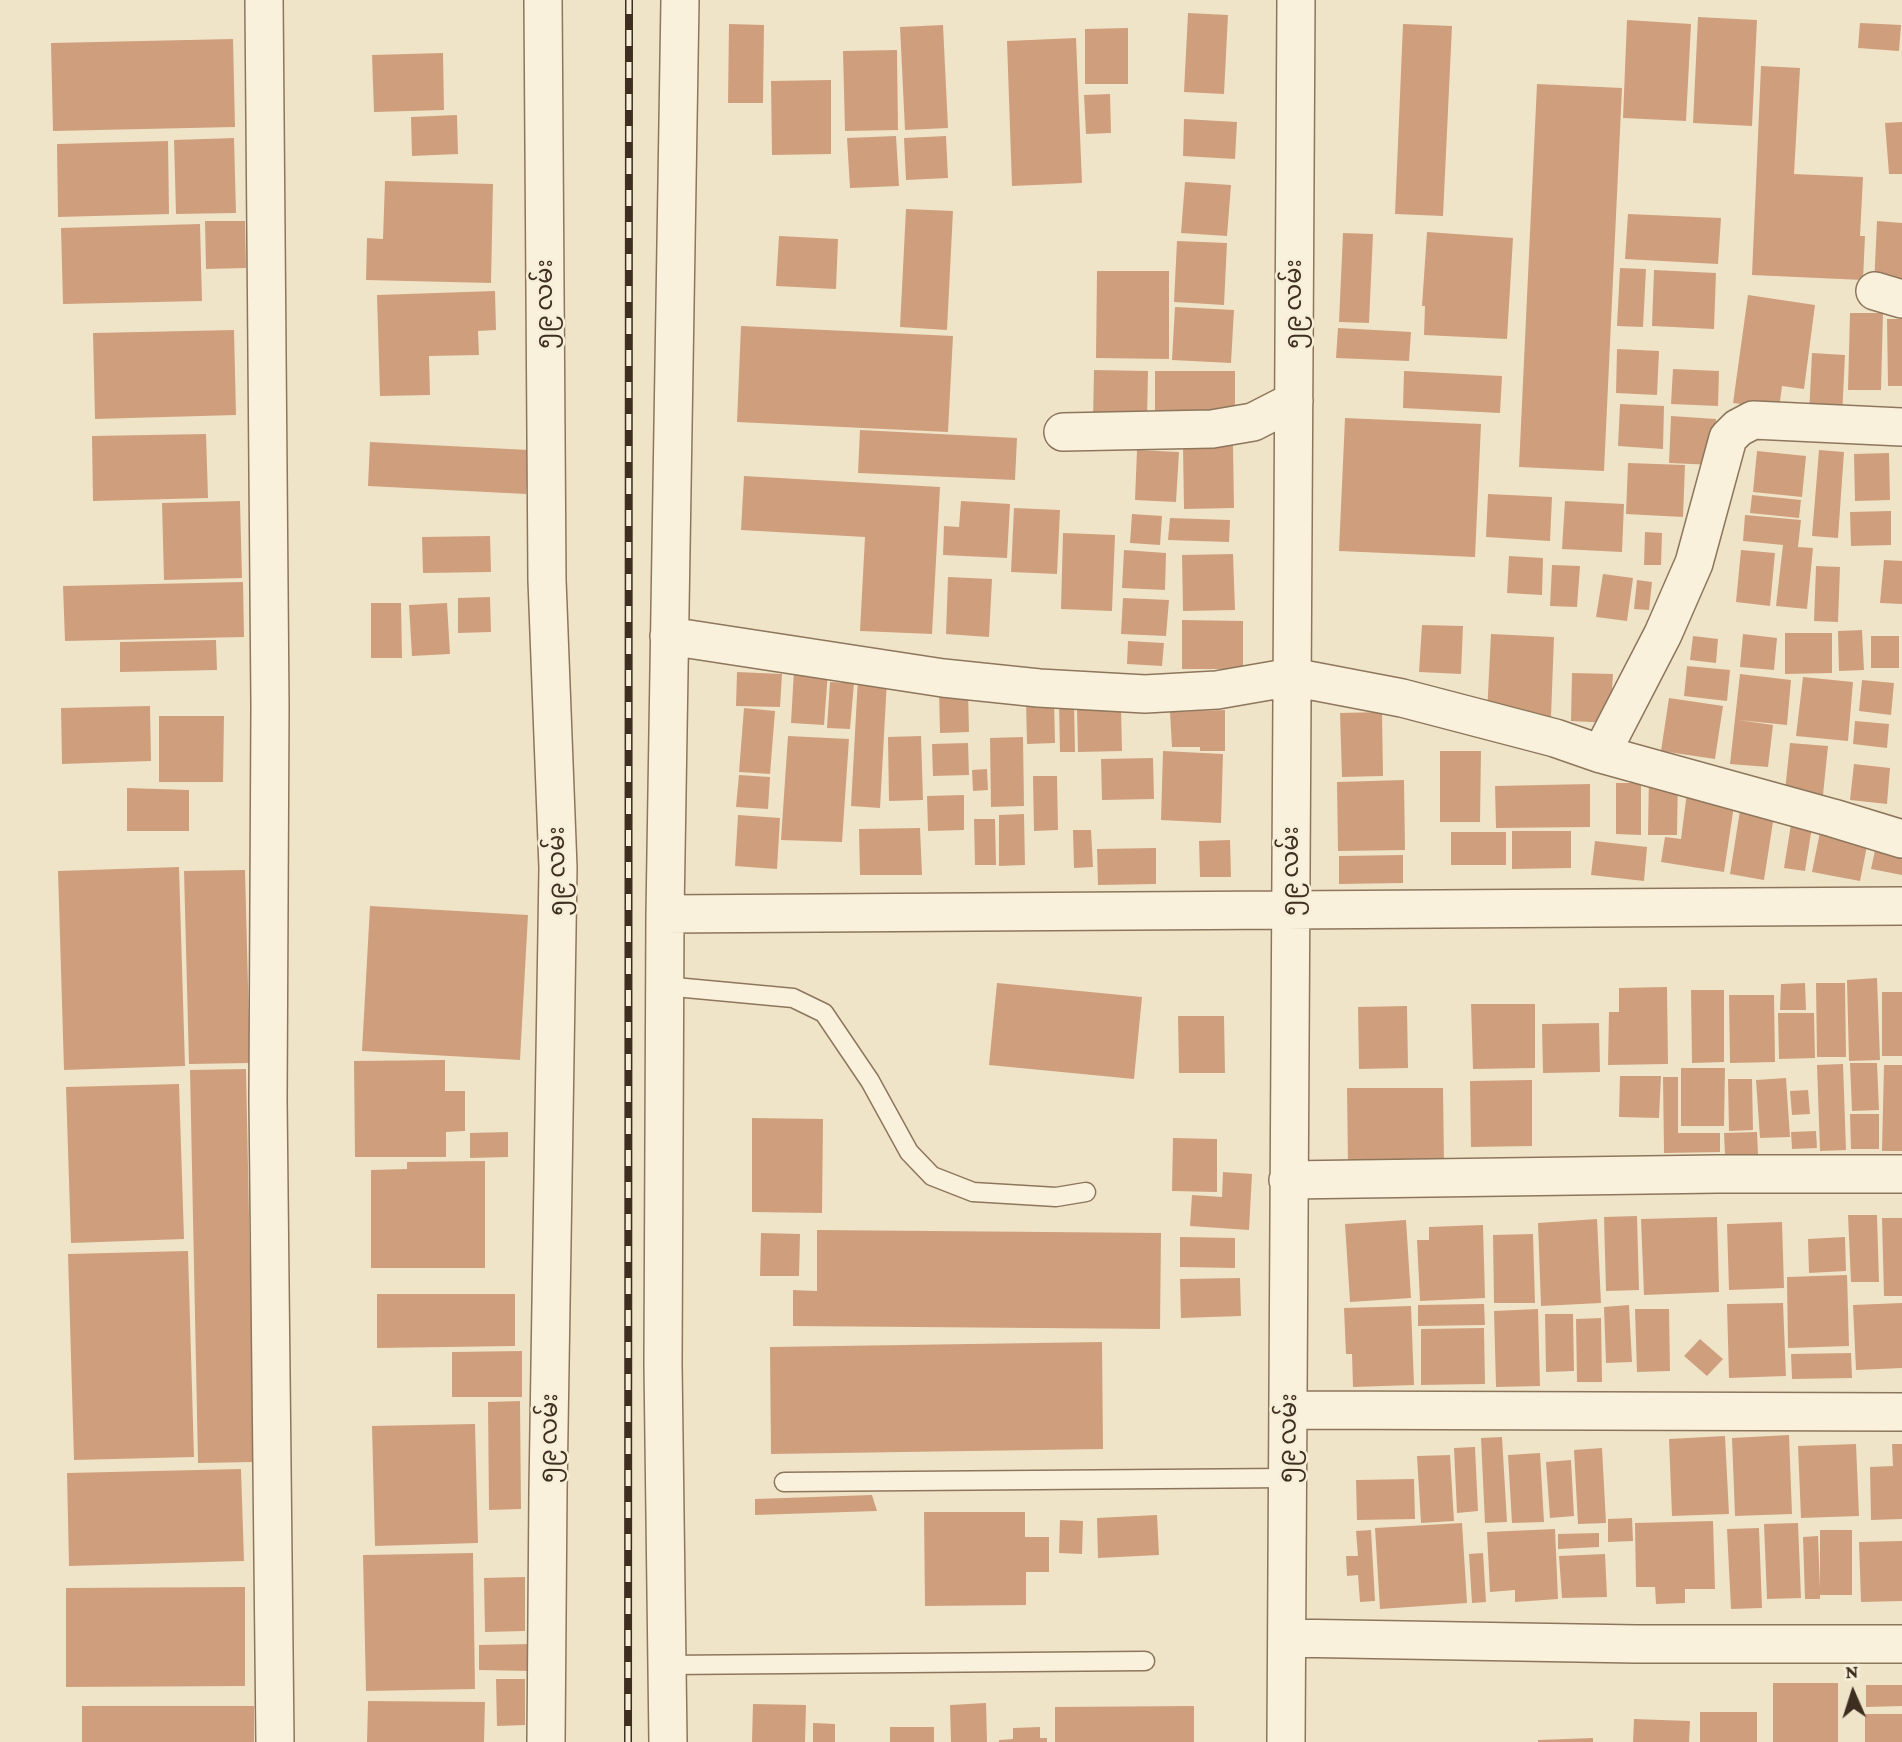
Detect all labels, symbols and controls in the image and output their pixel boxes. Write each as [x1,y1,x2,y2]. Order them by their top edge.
street label: ၅၉ လမ်း [531,259,559,349]
street label: ၅၉ လမ်း [1280,259,1308,349]
street label: ၅၉ လမ်း [542,826,572,916]
street label: ၅၉ လမ်း [1277,826,1305,916]
street label: ၅၉ လမ်း [534,1393,564,1483]
street label: ၅၉ လမ်း [1273,1393,1303,1483]
north arrow [1818,1658,1888,1728]
text: N [1845,1661,1859,1682]

